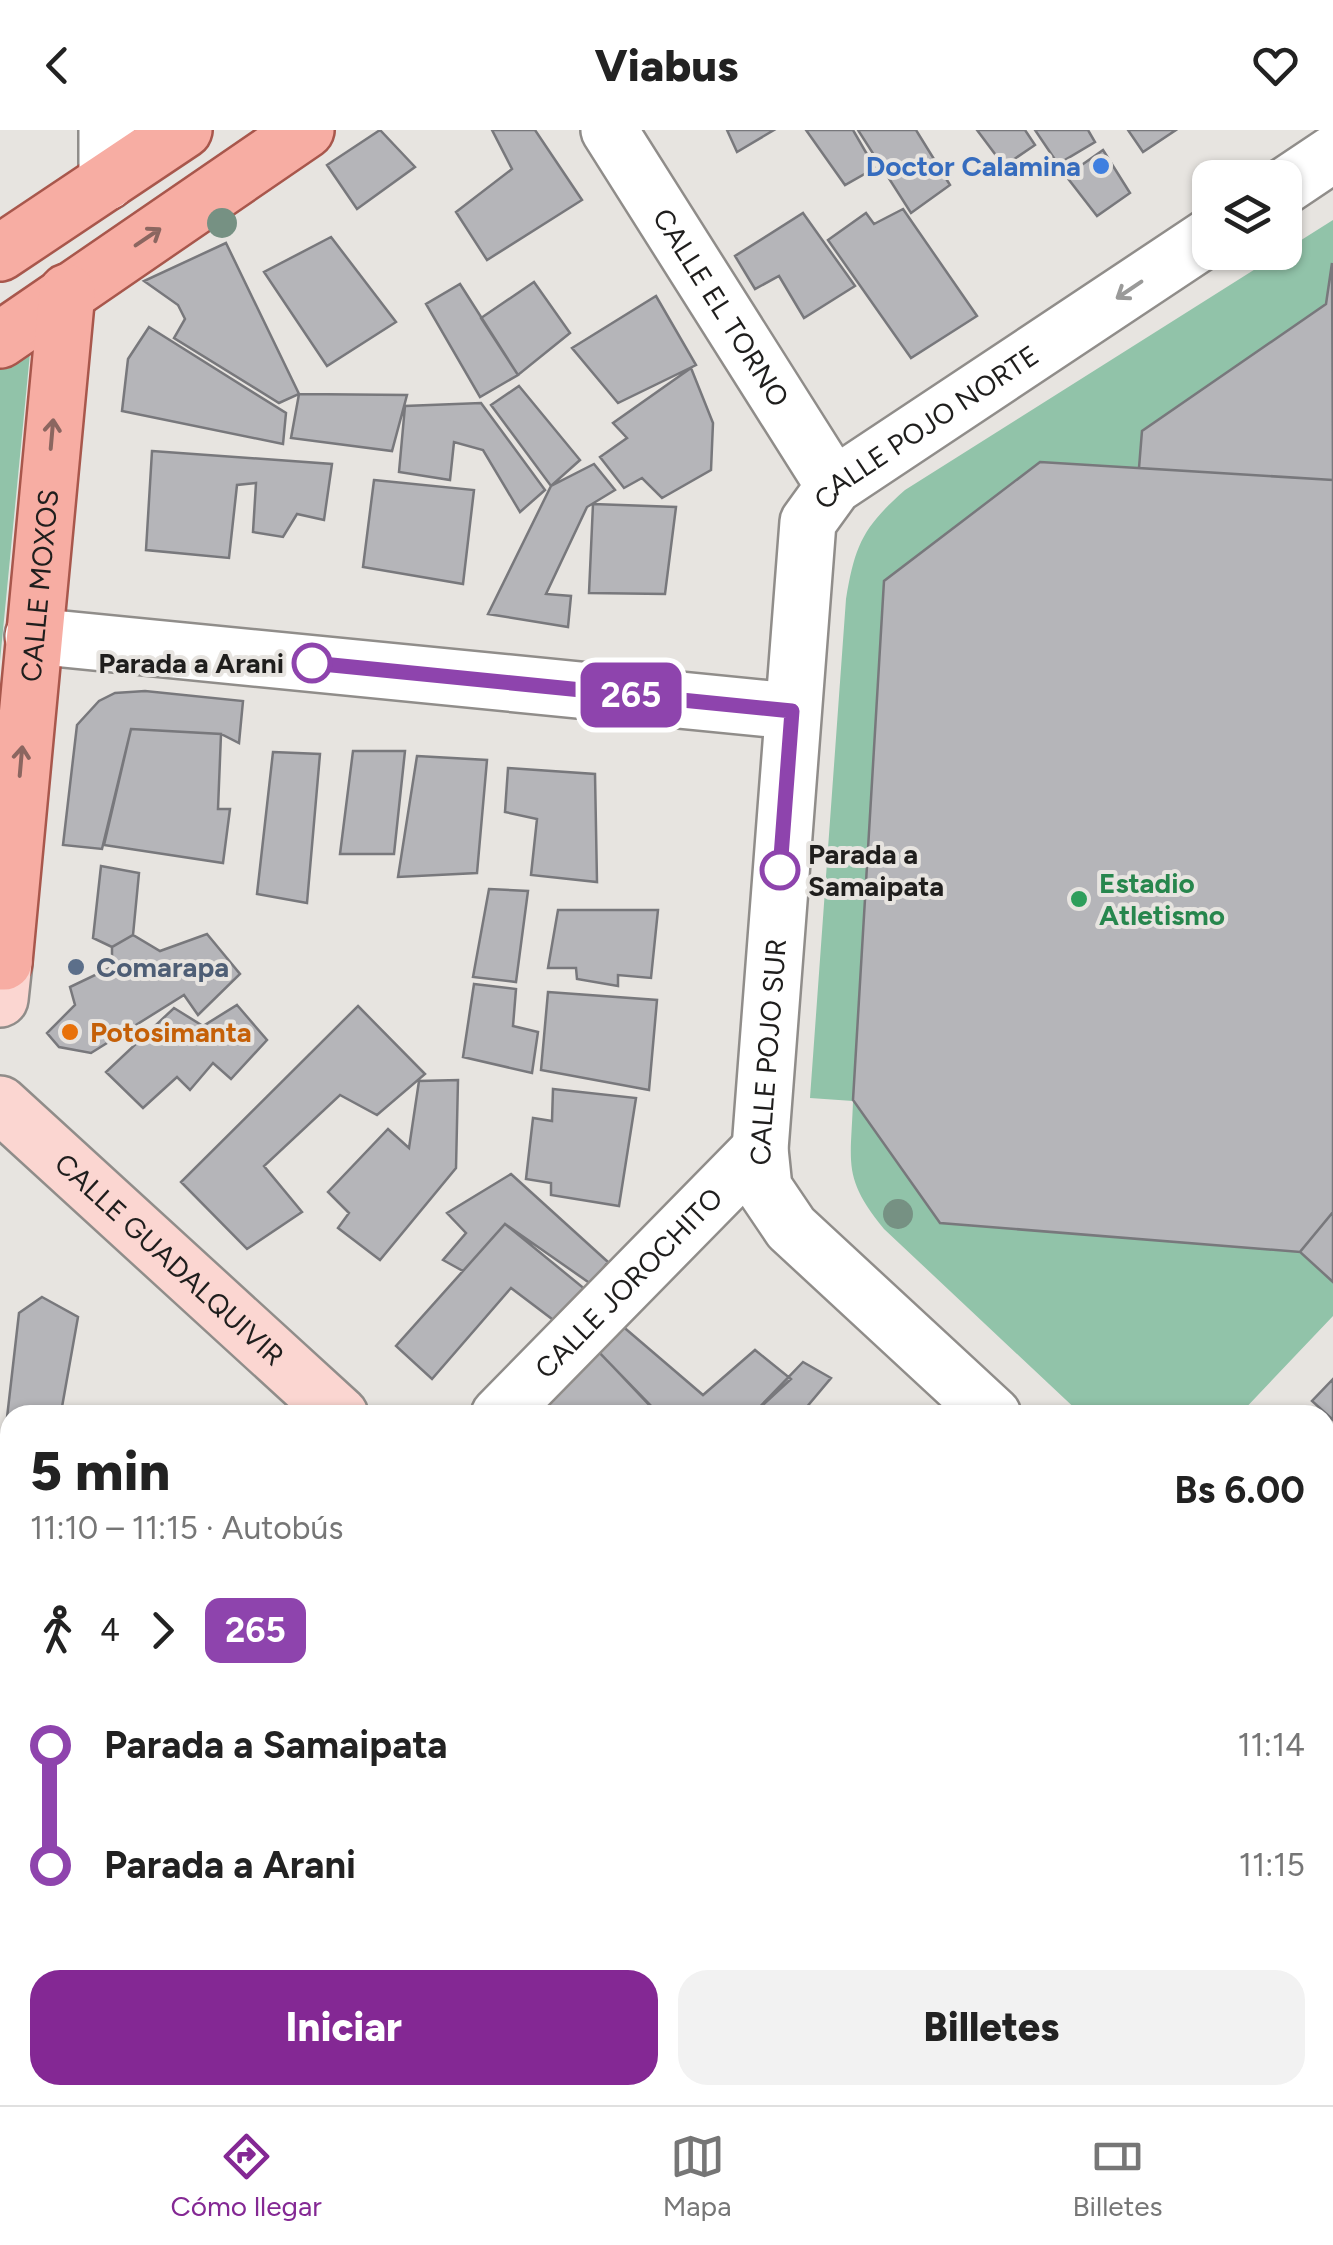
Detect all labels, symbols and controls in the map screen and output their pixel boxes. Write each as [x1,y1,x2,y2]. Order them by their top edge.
icon: back [30,38,85,93]
text: Viabus [594,38,739,92]
icon: heart [1248,38,1303,93]
place label: Doctor Calamina [866,149,1081,183]
marker: Doctor Calamina [1090,155,1112,177]
map controls [1192,160,1302,270]
button: layers [1192,160,1302,270]
street label: CALLE EL TORNO [646,202,796,413]
one-way arrow [133,227,161,248]
one-way arrow [1115,279,1143,300]
street label: CALLE POJO NORTE [806,338,1045,515]
one-way arrow [42,419,61,451]
street label: CALLE MOXOS [13,488,65,684]
marker: Parada a Arani [293,644,331,682]
place label: Parada a Arani [98,646,284,680]
line badge: 265 [574,662,688,728]
text: 265 [601,674,661,716]
one-way arrow [12,745,31,777]
place label: Parada a Samaipata [808,837,944,903]
marker: Parada a Samaipata [761,851,799,889]
place label: Estadio Atletismo [1099,866,1225,932]
marker: Estadio Atletismo [1068,888,1090,910]
street label: CALLE POJO SUR [743,937,793,1167]
place label: Comarapa [96,950,229,984]
marker: Comarapa [65,956,87,978]
place label: Potosimanta [90,1015,252,1049]
marker: Potosimanta [59,1021,81,1043]
street label: CALLE GUADALQUIVIR [48,1146,291,1372]
street label: CALLE JOROCHITO [528,1181,729,1385]
text: 5 min [30,1438,170,1504]
text: Bs 6.00 [1174,1467,1305,1513]
text: 11:10 – 11:15 · Autobús [30,1509,343,1547]
icon: walk [30,1603,85,1658]
icon: forward [135,1603,190,1658]
text: 265 [225,1609,286,1651]
text: 4 [100,1611,120,1649]
text: Parada a Samaipata [104,1722,448,1768]
text: 11:14 [1237,1726,1305,1764]
text: Parada a Arani [104,1842,356,1888]
text: 11:15 [1239,1846,1305,1884]
button: Iniciar [30,1970,658,2085]
button: Billetes [678,1970,1305,2085]
tab: Cómo llegar [170,2129,322,2223]
tab: Mapa [663,2129,731,2223]
tab: Billetes [1072,2129,1162,2223]

